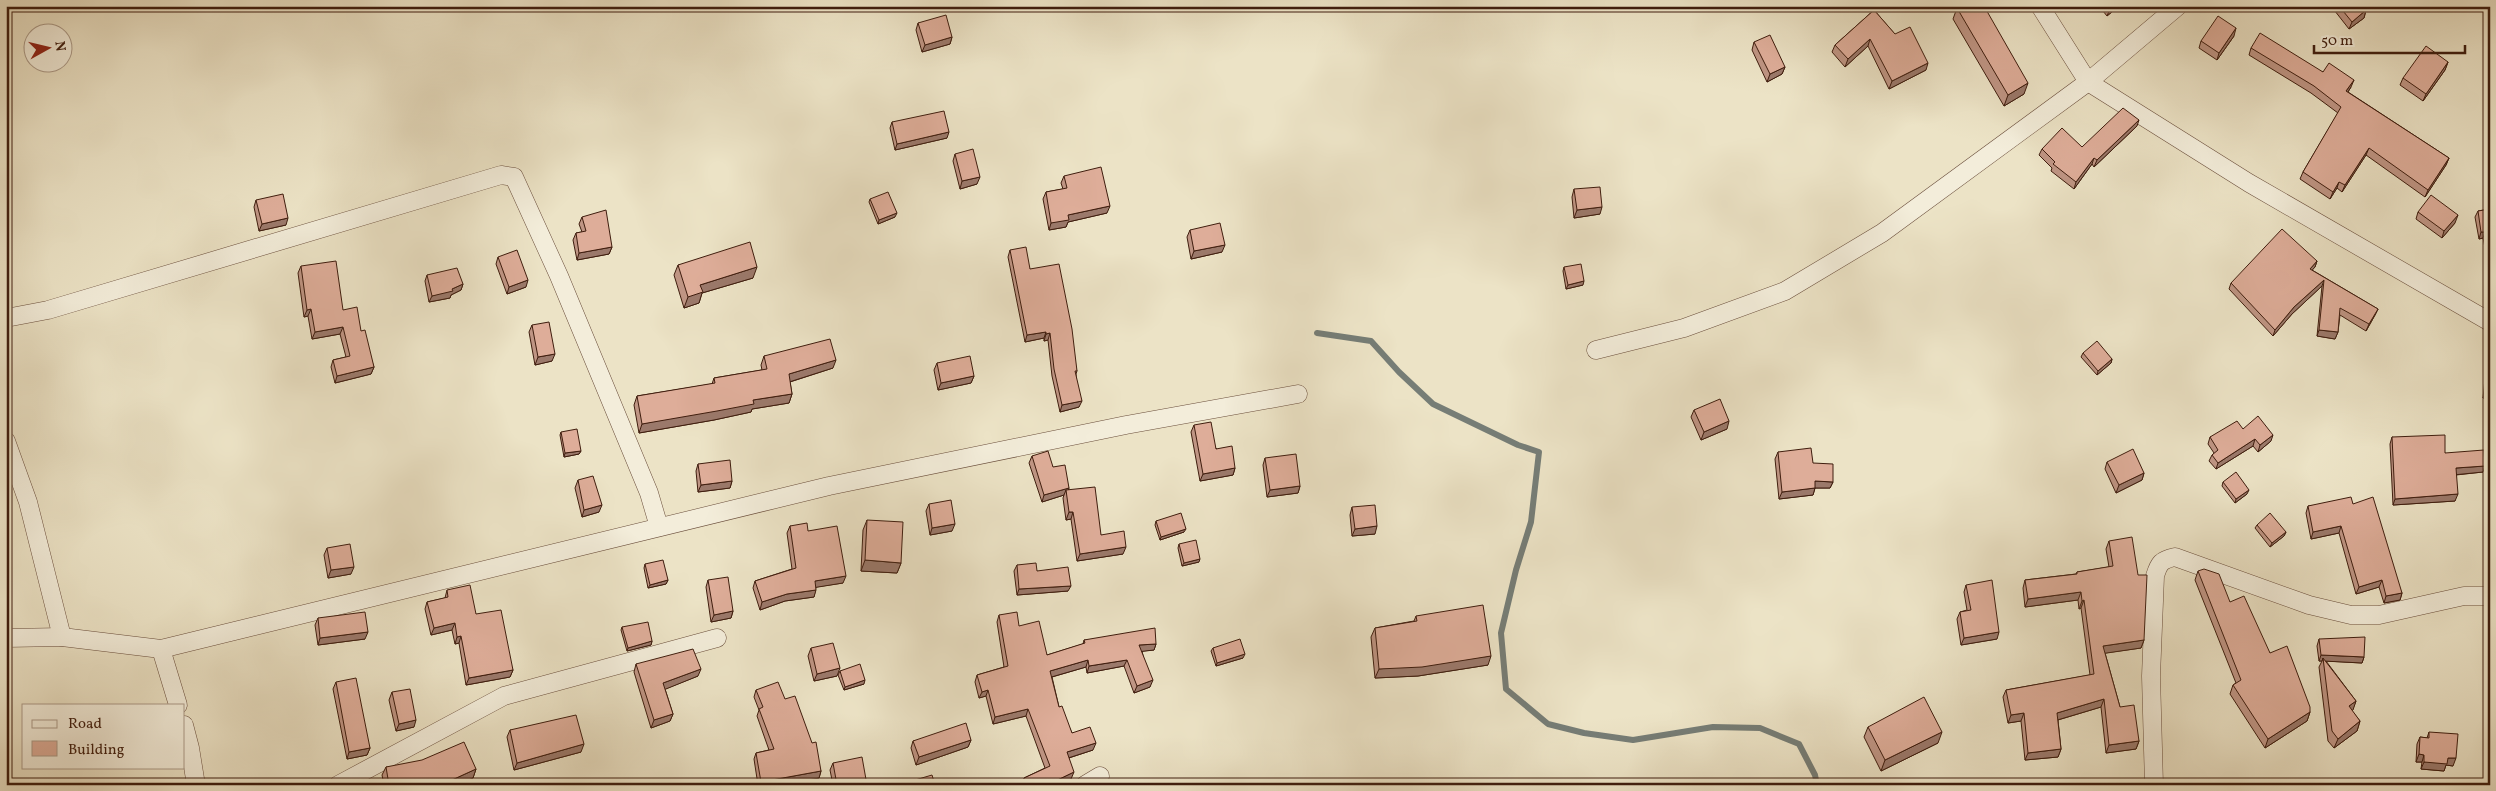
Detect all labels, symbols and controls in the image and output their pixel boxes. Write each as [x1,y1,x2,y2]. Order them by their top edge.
north arrow [22,22,72,72]
scale bar [2314,22,2465,54]
text: 50 m [2321,31,2353,52]
text: N [49,40,70,53]
legend [22,704,185,768]
text: Road [68,714,102,735]
text: Building [68,740,125,761]

